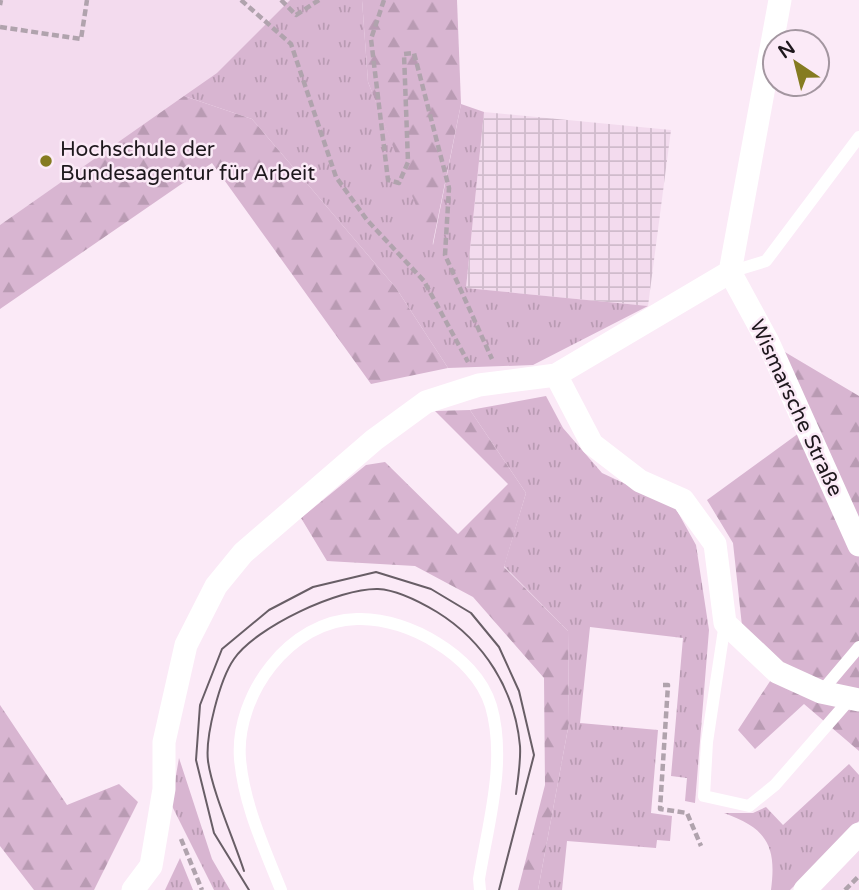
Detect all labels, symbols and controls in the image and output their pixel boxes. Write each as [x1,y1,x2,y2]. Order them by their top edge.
north arrow [761,28,831,98]
text: N [774,37,799,63]
place label: Hochschule der Bundesagentur für Arbeit [60,137,315,186]
marker: Hochschule der Bundesagentur für Arbeit [38,153,54,169]
street label: Wismarsche Straße [744,316,848,500]

